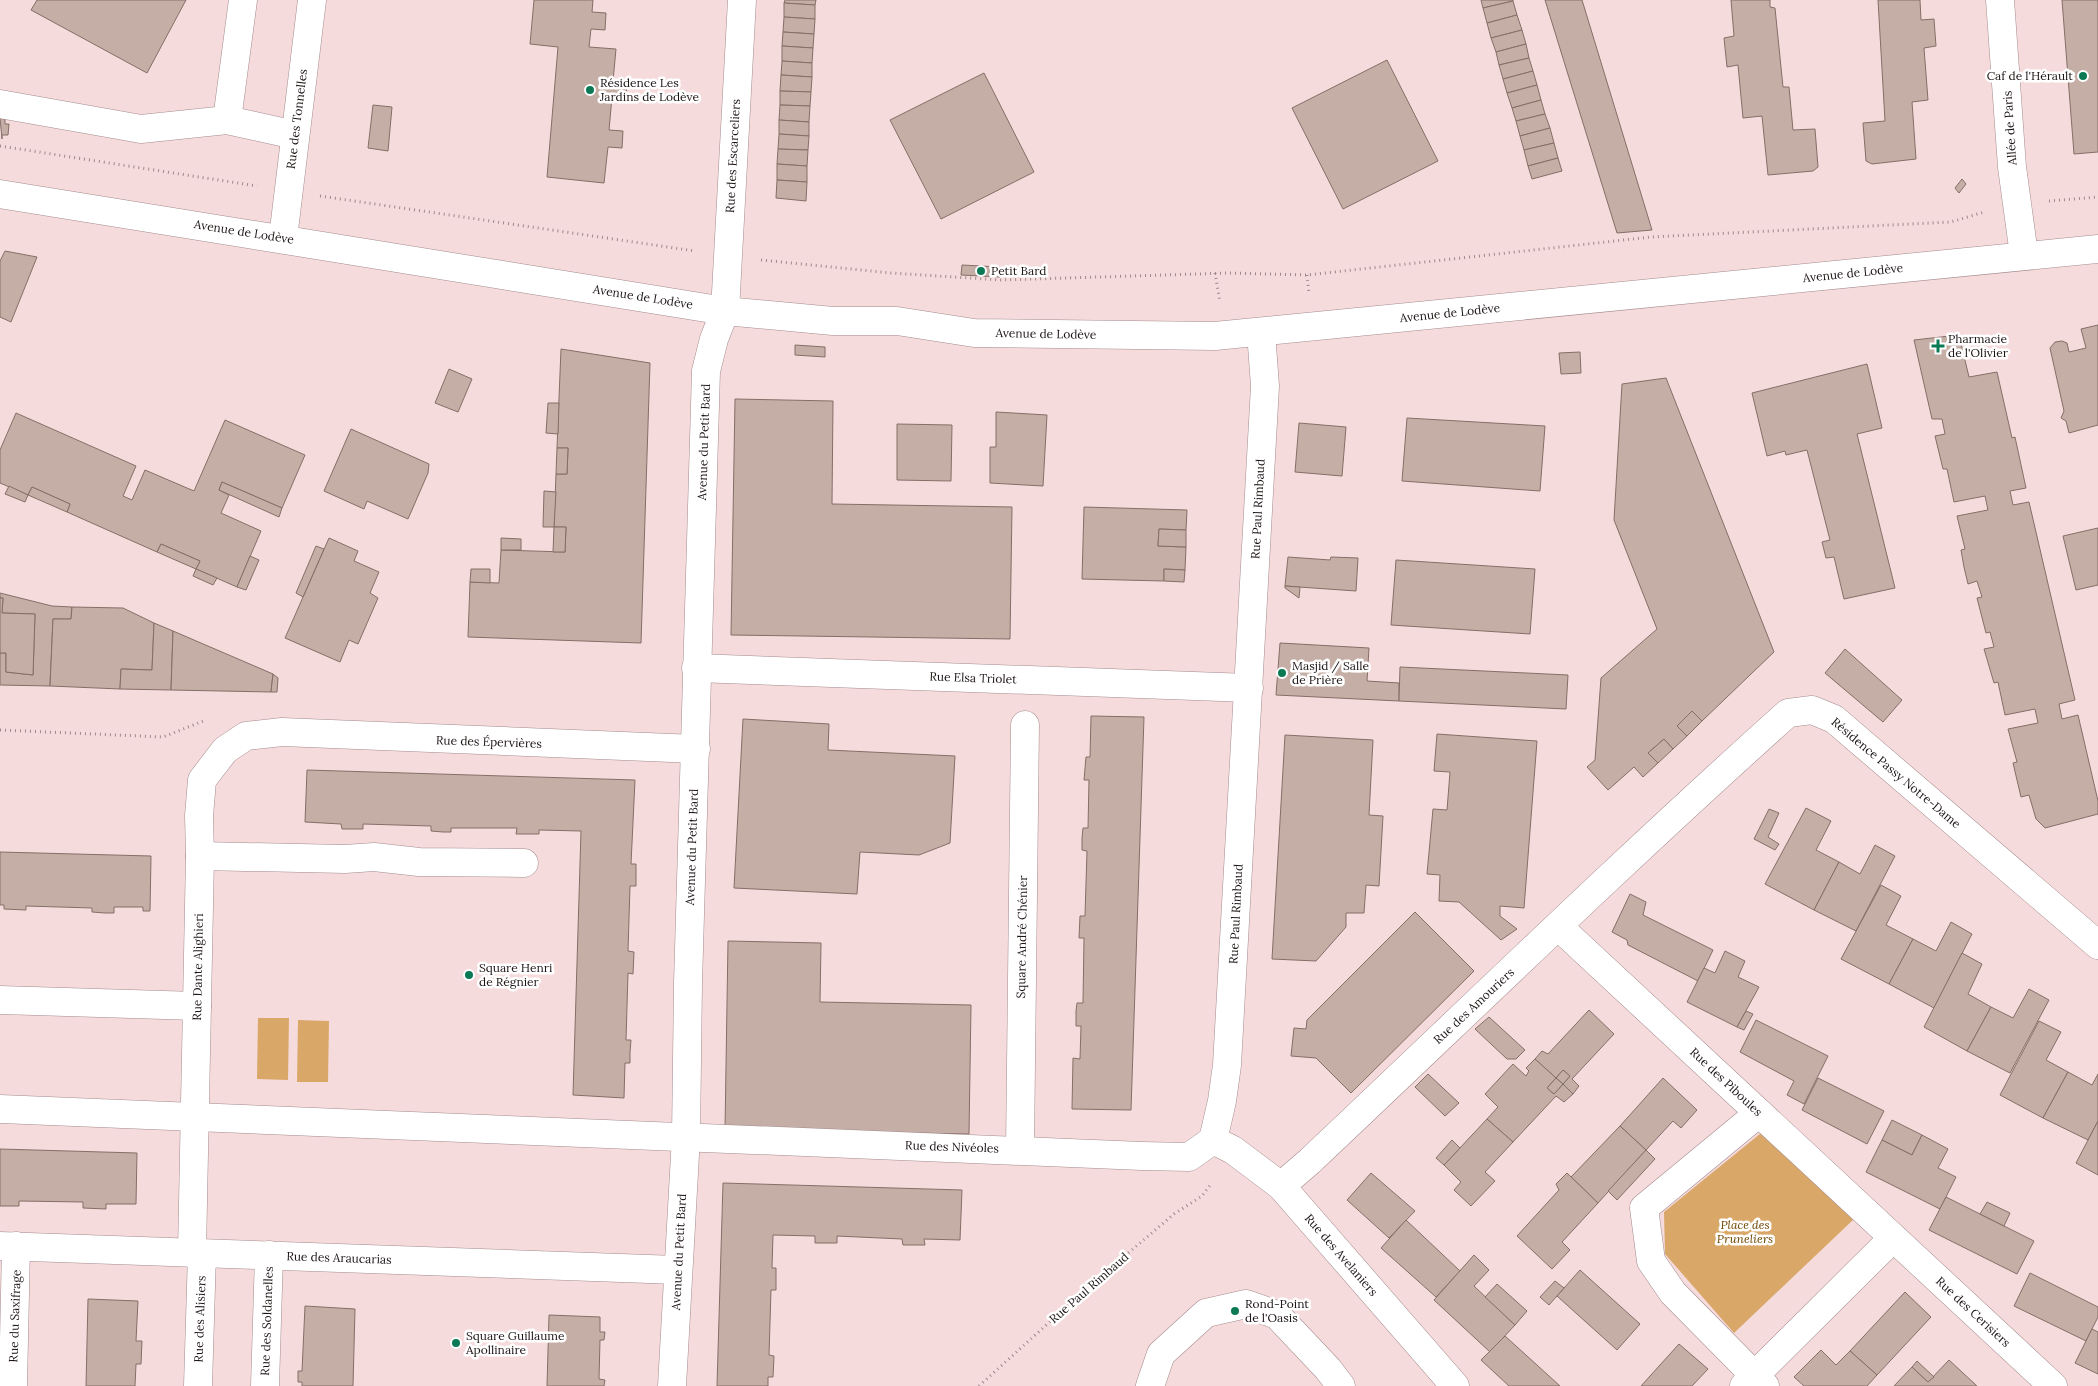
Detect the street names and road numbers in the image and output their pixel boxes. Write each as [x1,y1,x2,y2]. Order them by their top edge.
street label: Rue des Tonnelles [283,68,310,170]
street label: Allée de Paris [1999,90,2020,167]
street label: Rue des Escarceliers [722,98,743,213]
street label: Avenue de Lodève [192,216,296,247]
street label: Avenue de Lodève [1801,260,1904,285]
street label: Avenue de Lodève [591,281,695,312]
street label: Avenue de Lodève [1398,300,1501,325]
street label: Avenue de Lodève [994,325,1097,342]
street label: Avenue du Petit Bard [694,383,713,502]
street label: Rue Paul Rimbaud [1247,458,1268,559]
street label: Rue Elsa Triolet [929,668,1017,687]
street label: Résidence Passy Notre-Dame [1829,714,1964,831]
street label: Rue des Épervières [436,732,543,751]
street label: Avenue du Petit Bard [682,788,701,907]
street label: Rue Paul Rimbaud [1225,863,1246,964]
street label: Square André Chénier [1013,875,1030,999]
street label: Rue Dante Alighieri [189,913,206,1021]
street label: Rue des Amouriers [1430,964,1517,1047]
street label: Rue des Piboules [1687,1044,1766,1119]
street label: Rue des Nivéoles [905,1137,1000,1156]
street label: Avenue du Petit Bard [668,1193,689,1312]
street label: Rue des Avelaniers [1302,1211,1381,1299]
street label: Rue des Araucarias [286,1248,392,1267]
street label: Rue Paul Rimbaud [1046,1249,1131,1326]
street label: Rue des Soldanelles [257,1266,276,1376]
street label: Rue du Saxifrage [5,1269,24,1363]
street label: Rue des Cerisiers [1933,1273,2014,1350]
street label: Rue des Alisiers [190,1275,209,1363]

